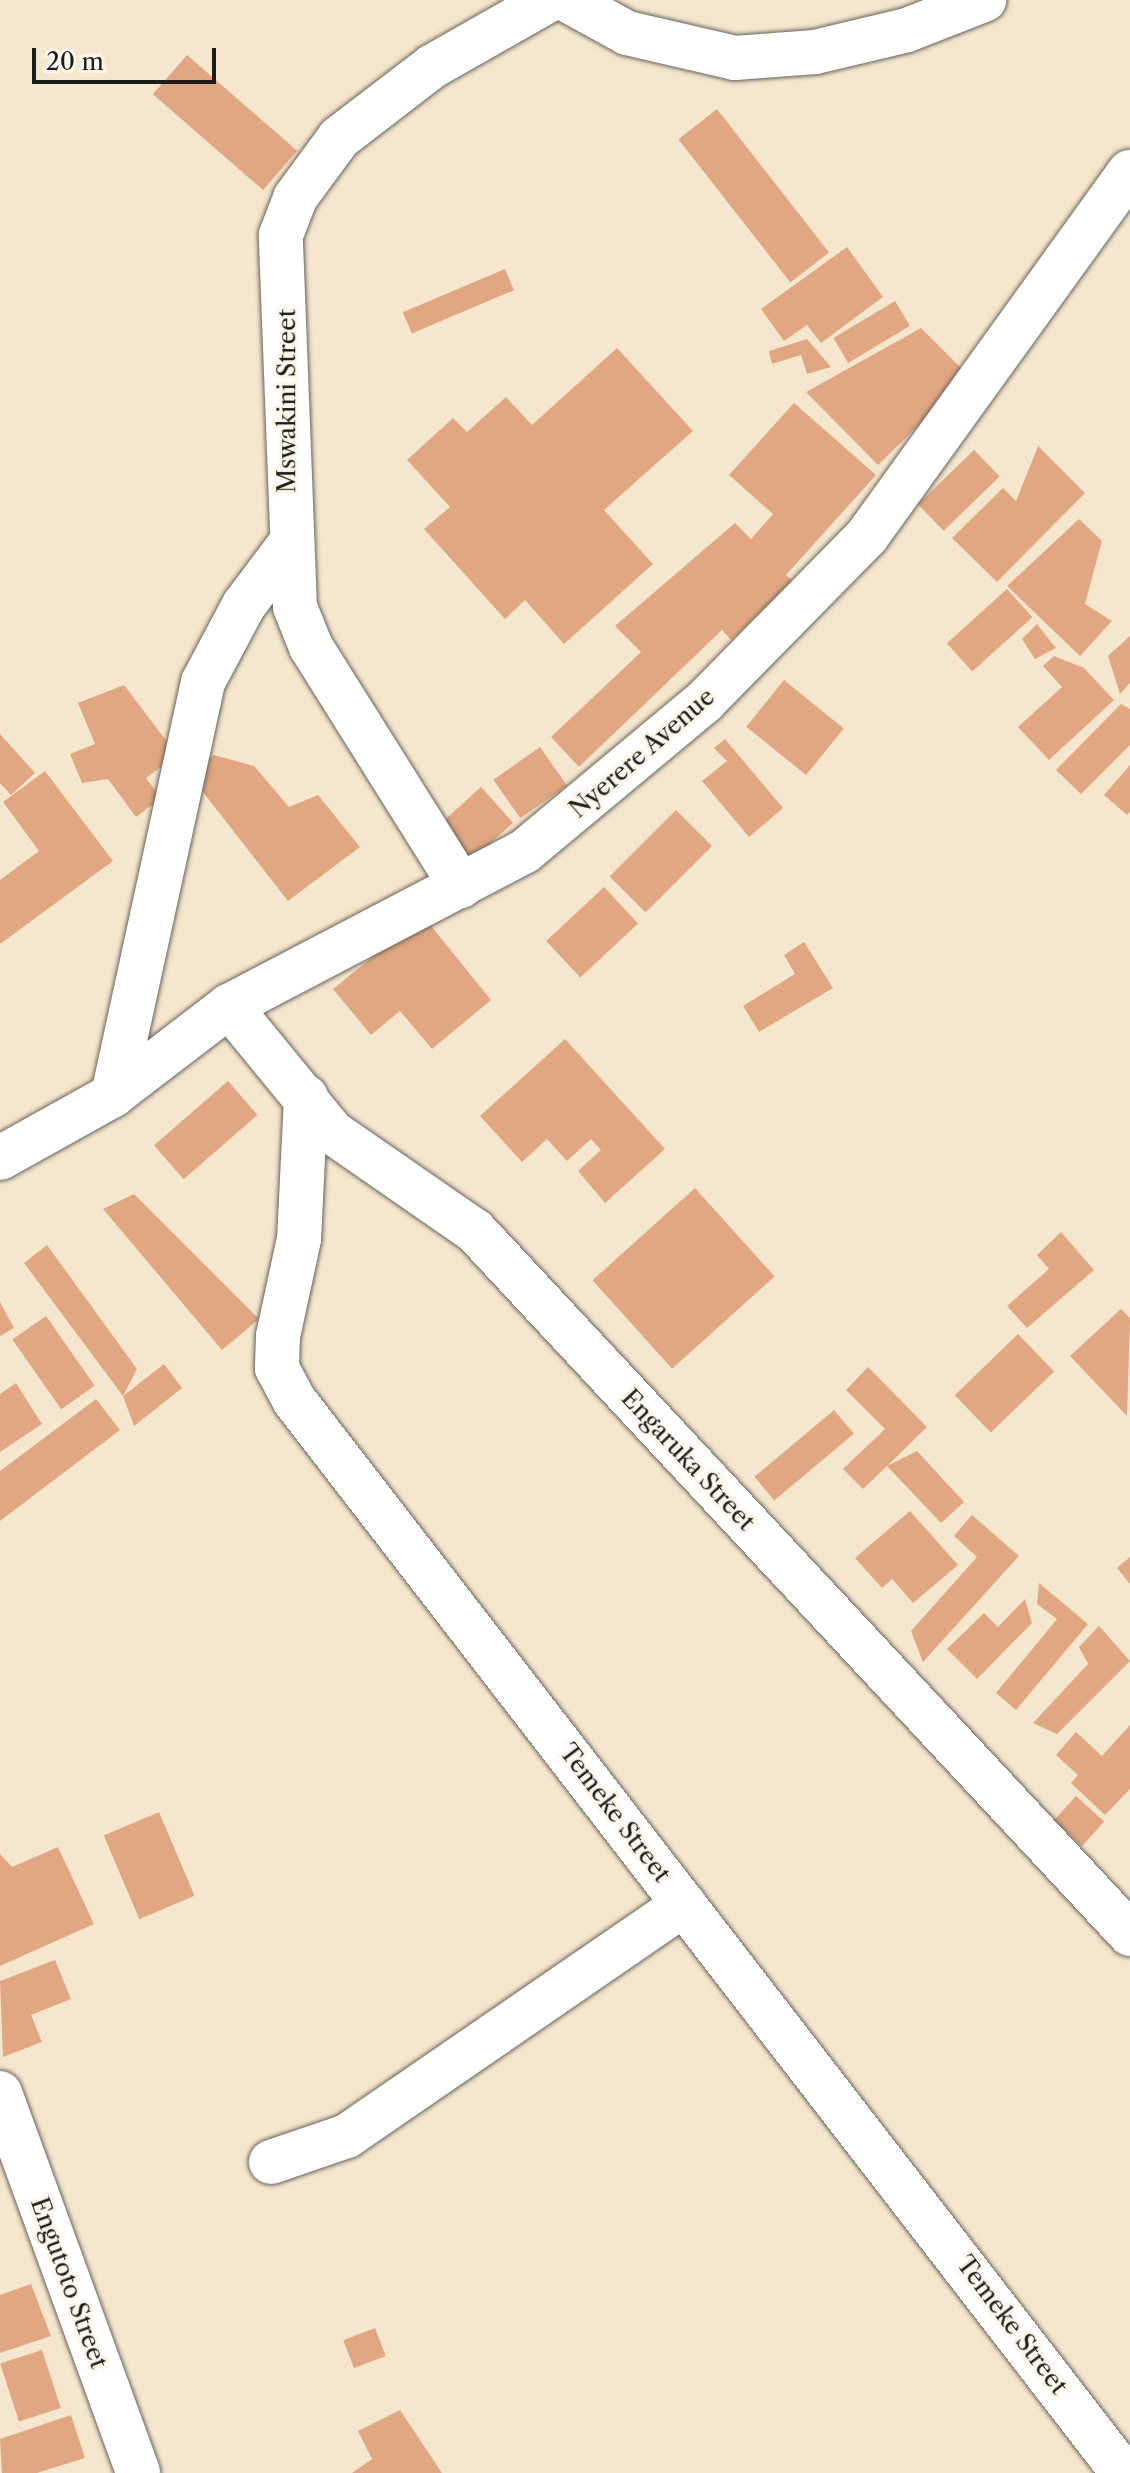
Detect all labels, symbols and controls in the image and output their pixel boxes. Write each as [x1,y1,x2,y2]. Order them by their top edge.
scale bar [36,32,220,82]
text: 20 m [46,47,104,76]
street label: Mswakini Street [273,309,301,493]
street label: Nyerere Avenue [563,682,721,824]
street label: Engaruka Street [615,1384,761,1536]
street label: Temeke Street [554,1738,676,1888]
street label: Engutoto Street [25,2194,113,2372]
street label: Temeke Street [951,2250,1073,2400]

